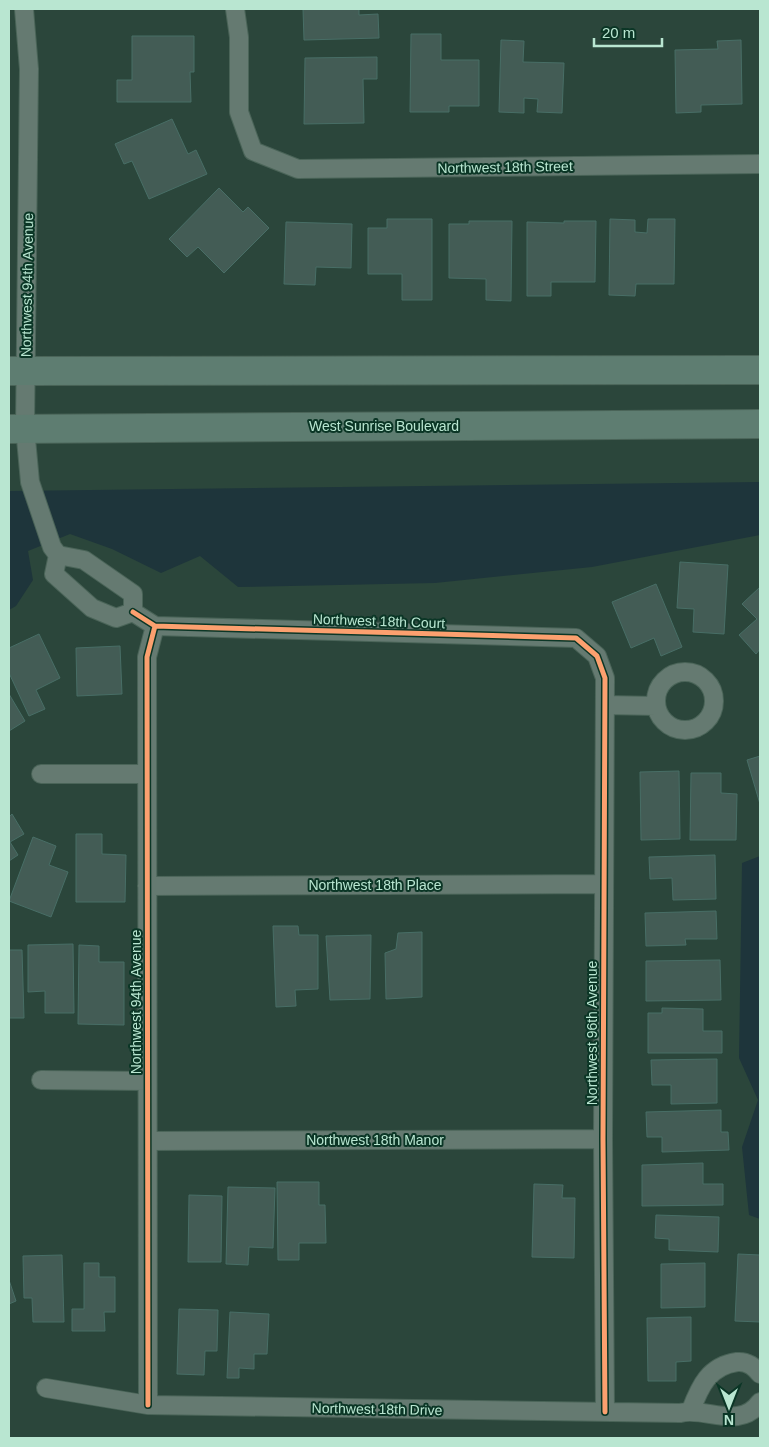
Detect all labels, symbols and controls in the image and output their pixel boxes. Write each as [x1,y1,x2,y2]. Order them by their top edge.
scale bar [594,15,662,47]
text: 20 m [602,24,635,41]
street label: Northwest 18th Street [437,158,573,176]
street label: Northwest 94th Avenue [18,212,36,357]
street label: West Sunrise Boulevard [309,418,459,434]
street label: Northwest 18th Court [313,611,445,631]
street label: Northwest 18th Place [308,877,442,893]
street label: Northwest 94th Avenue [128,930,144,1074]
street label: Northwest 96th Avenue [584,961,600,1105]
street label: Northwest 18th Manor [306,1132,444,1148]
north arrow [704,1382,754,1432]
street label: Northwest 18th Drive [312,1400,443,1418]
text: N [724,1412,734,1428]

